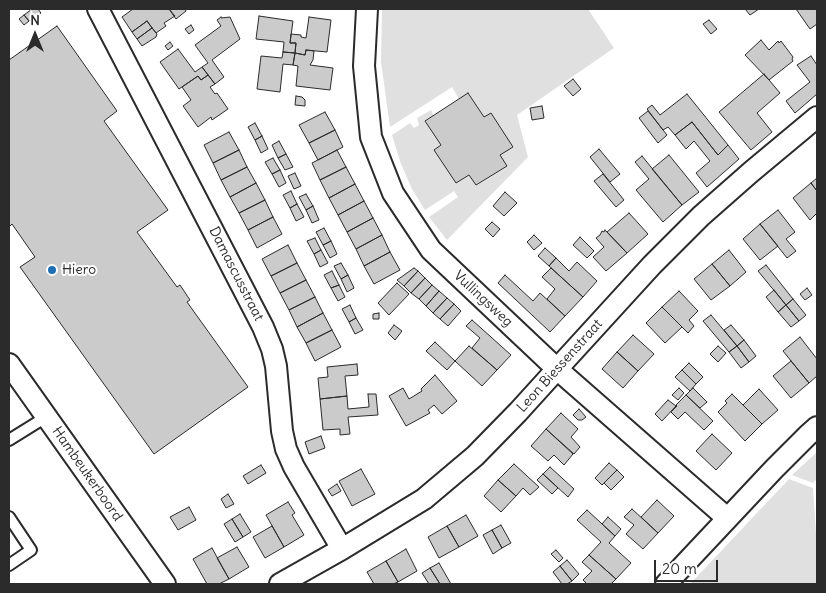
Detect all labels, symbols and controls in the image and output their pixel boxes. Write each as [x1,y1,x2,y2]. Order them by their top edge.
north arrow [10,10,60,60]
text: N [30,11,40,29]
street label: Damascusstraat [205,224,267,324]
place label: Hiero [62,262,96,278]
marker: Hiero [46,264,58,276]
street label: Vullingsweg [450,267,516,331]
street label: Leon Biessenstraat [514,316,606,416]
street label: Hambeukerboord [48,424,126,524]
scale bar [656,550,720,582]
text: 20 m [662,559,697,578]

